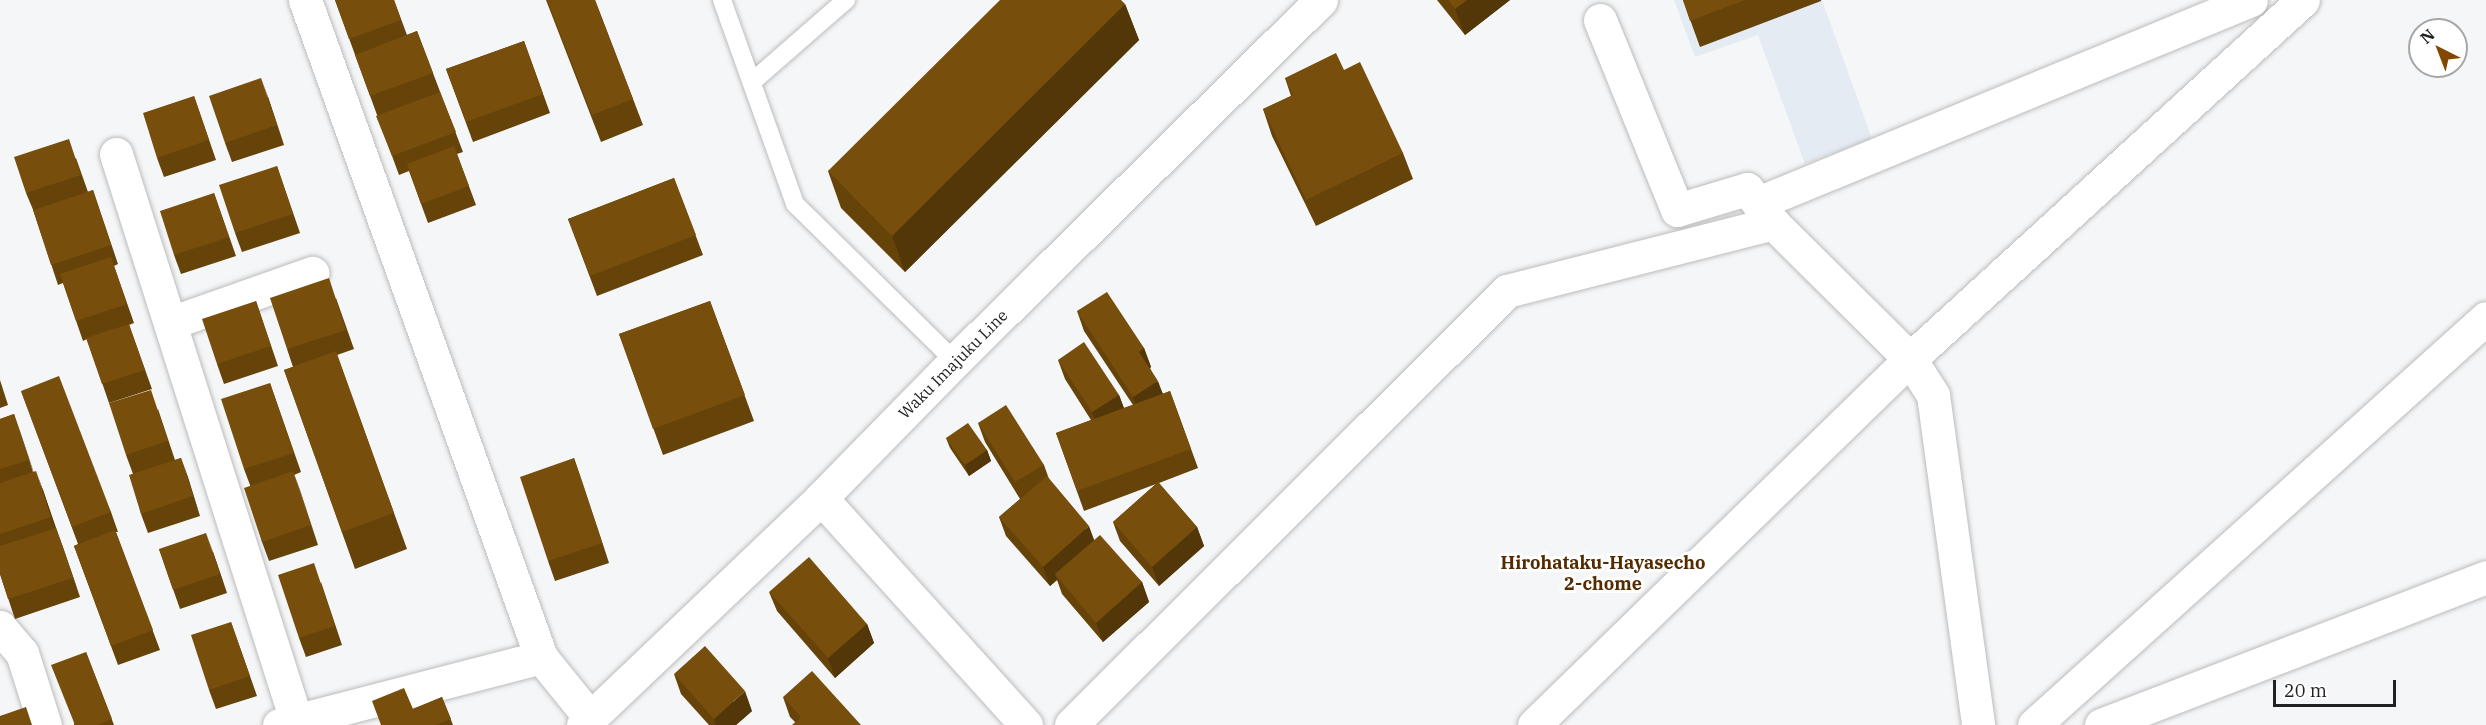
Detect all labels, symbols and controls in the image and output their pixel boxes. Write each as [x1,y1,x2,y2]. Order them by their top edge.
north arrow [2408,18,2468,78]
text: N [2416,24,2439,48]
street label: Waku Imajuku Line [894,305,1012,423]
district label: Hirohataku-Hayasecho 2-chome [1501,553,1705,596]
scale bar [2276,668,2399,706]
text: 20 m [2284,679,2327,702]

